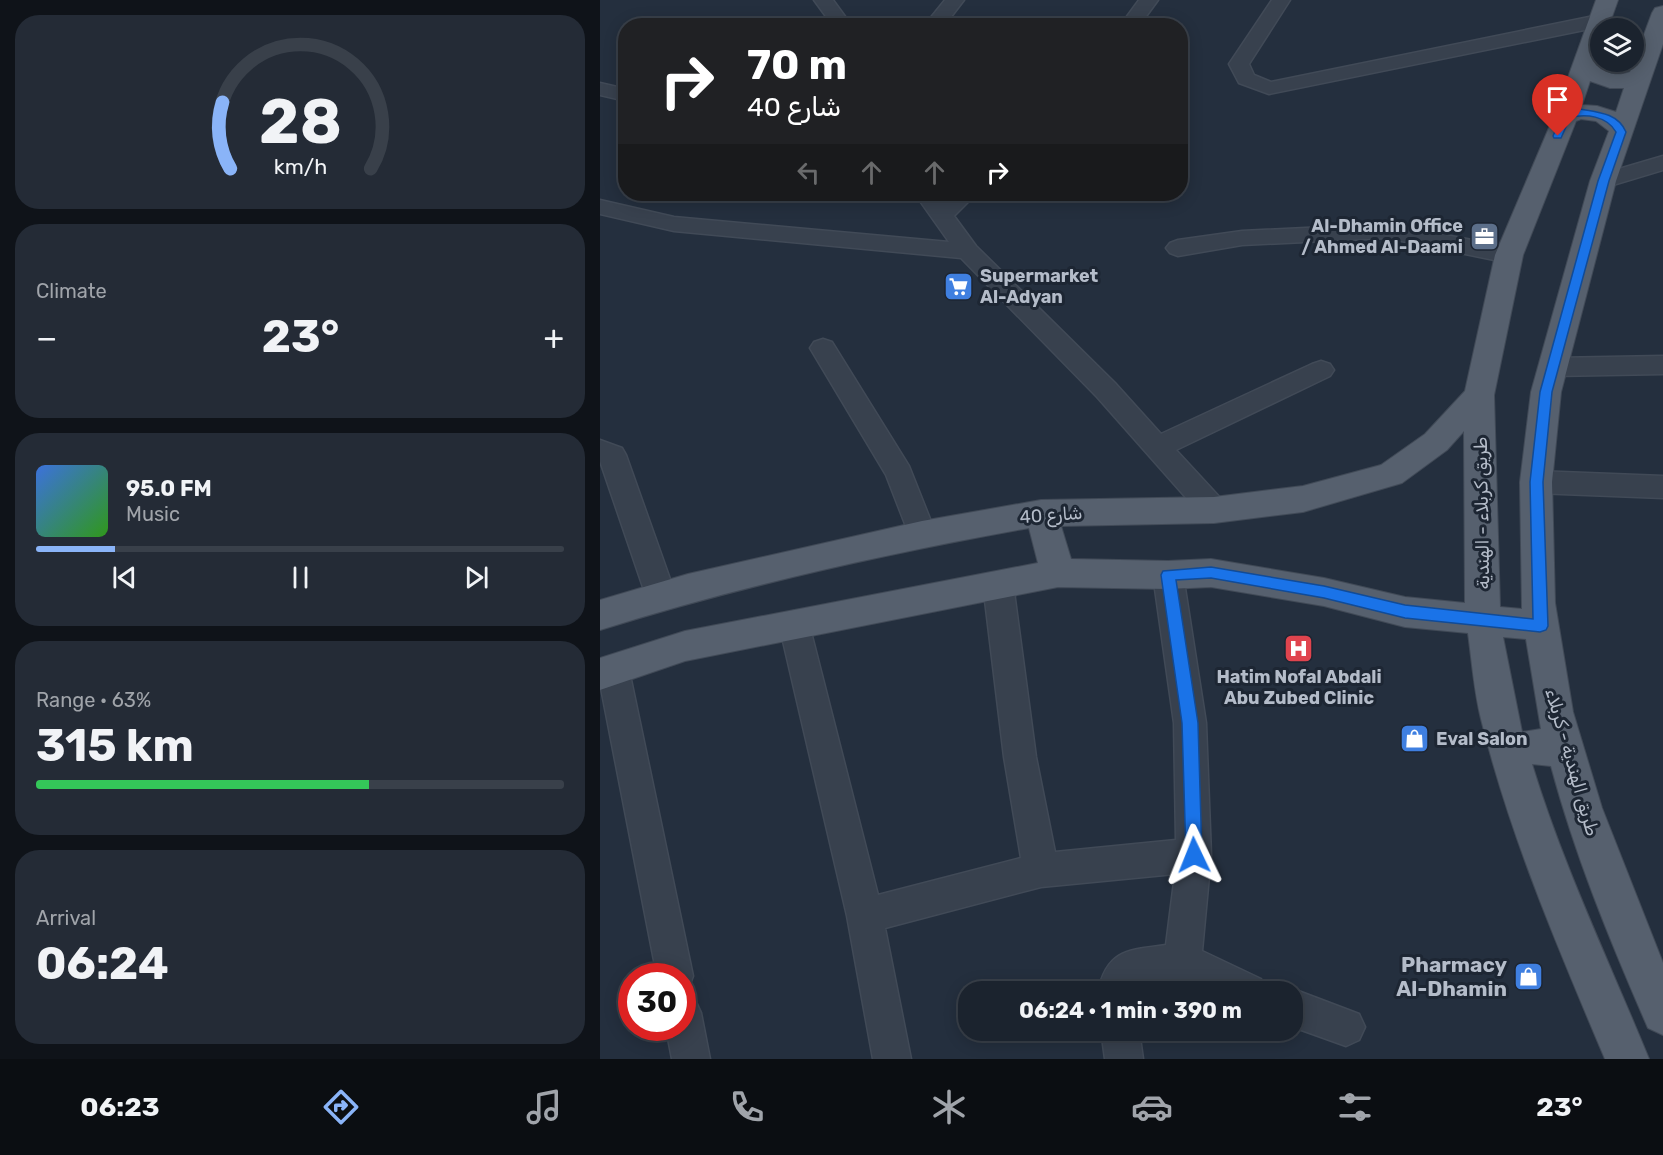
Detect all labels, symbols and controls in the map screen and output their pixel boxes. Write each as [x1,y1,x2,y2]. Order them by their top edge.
map controls [1590,18,1644,72]
button: layers [1590,18,1644,72]
text: 70 m [747,40,847,90]
icon: right [648,42,726,120]
pin [1532,74,1583,136]
icon: arrive [1541,83,1574,116]
text: 28 [259,85,341,159]
text: شارع 40 [747,91,841,123]
text: km/h [273,154,327,179]
icon: left [792,156,825,189]
icon: ahead [855,156,888,189]
icon: ahead [918,156,951,189]
icon: right [981,156,1014,189]
place label: Al-Dhamin Office / Ahmed Al-Daami [1301,215,1463,258]
office icon: Al-Dhamin Office / Ahmed Al-Daami [1468,220,1500,252]
place label: Supermarket Al-Adyan [980,265,1098,308]
supermarket icon: Supermarket Al-Adyan [943,270,975,302]
text: Climate [36,279,107,303]
text: 23° [262,310,339,363]
text: − [36,318,57,357]
text: + [543,318,564,357]
street label: طريق كربلاء - الهندية [1470,436,1494,590]
text: 95.0 FM [126,475,212,502]
text: Music [126,502,180,526]
street label: شارع 40 [1019,502,1083,529]
icon: previous [108,561,141,594]
icon: pause [284,561,317,594]
icon: next [460,561,493,594]
hospital icon: Hatim Nofal Abdali Abu Zubed Clinic [1283,632,1315,664]
place label: Hatim Nofal Abdali Abu Zubed Clinic [1216,666,1382,709]
street label: طريق الهندية - كربلاء [1540,686,1604,838]
text: Range · 63% [36,688,151,712]
text: 315 km [36,719,194,772]
shop icon: Eval Salon [1399,723,1431,755]
place label: Eval Salon [1436,728,1528,750]
position arrow [1162,823,1226,887]
text: Arrival [36,906,96,930]
text: 06:24 [36,937,169,990]
place label: Pharmacy Al-Dhamin [1396,952,1507,1001]
shop icon: Pharmacy Al-Dhamin [1512,960,1544,992]
speed limit sign: 30 [618,963,696,1041]
text: 06:24 · 1 min · 390 m [1019,997,1242,1024]
icon: directions [320,1086,362,1128]
icon: music [523,1086,565,1128]
icon: phone [726,1086,768,1128]
icon: climate [928,1086,970,1128]
icon: car [1131,1086,1173,1128]
icon: filters [1334,1086,1376,1128]
text: 06:23 [80,1091,160,1123]
text: 23° [1536,1091,1583,1123]

